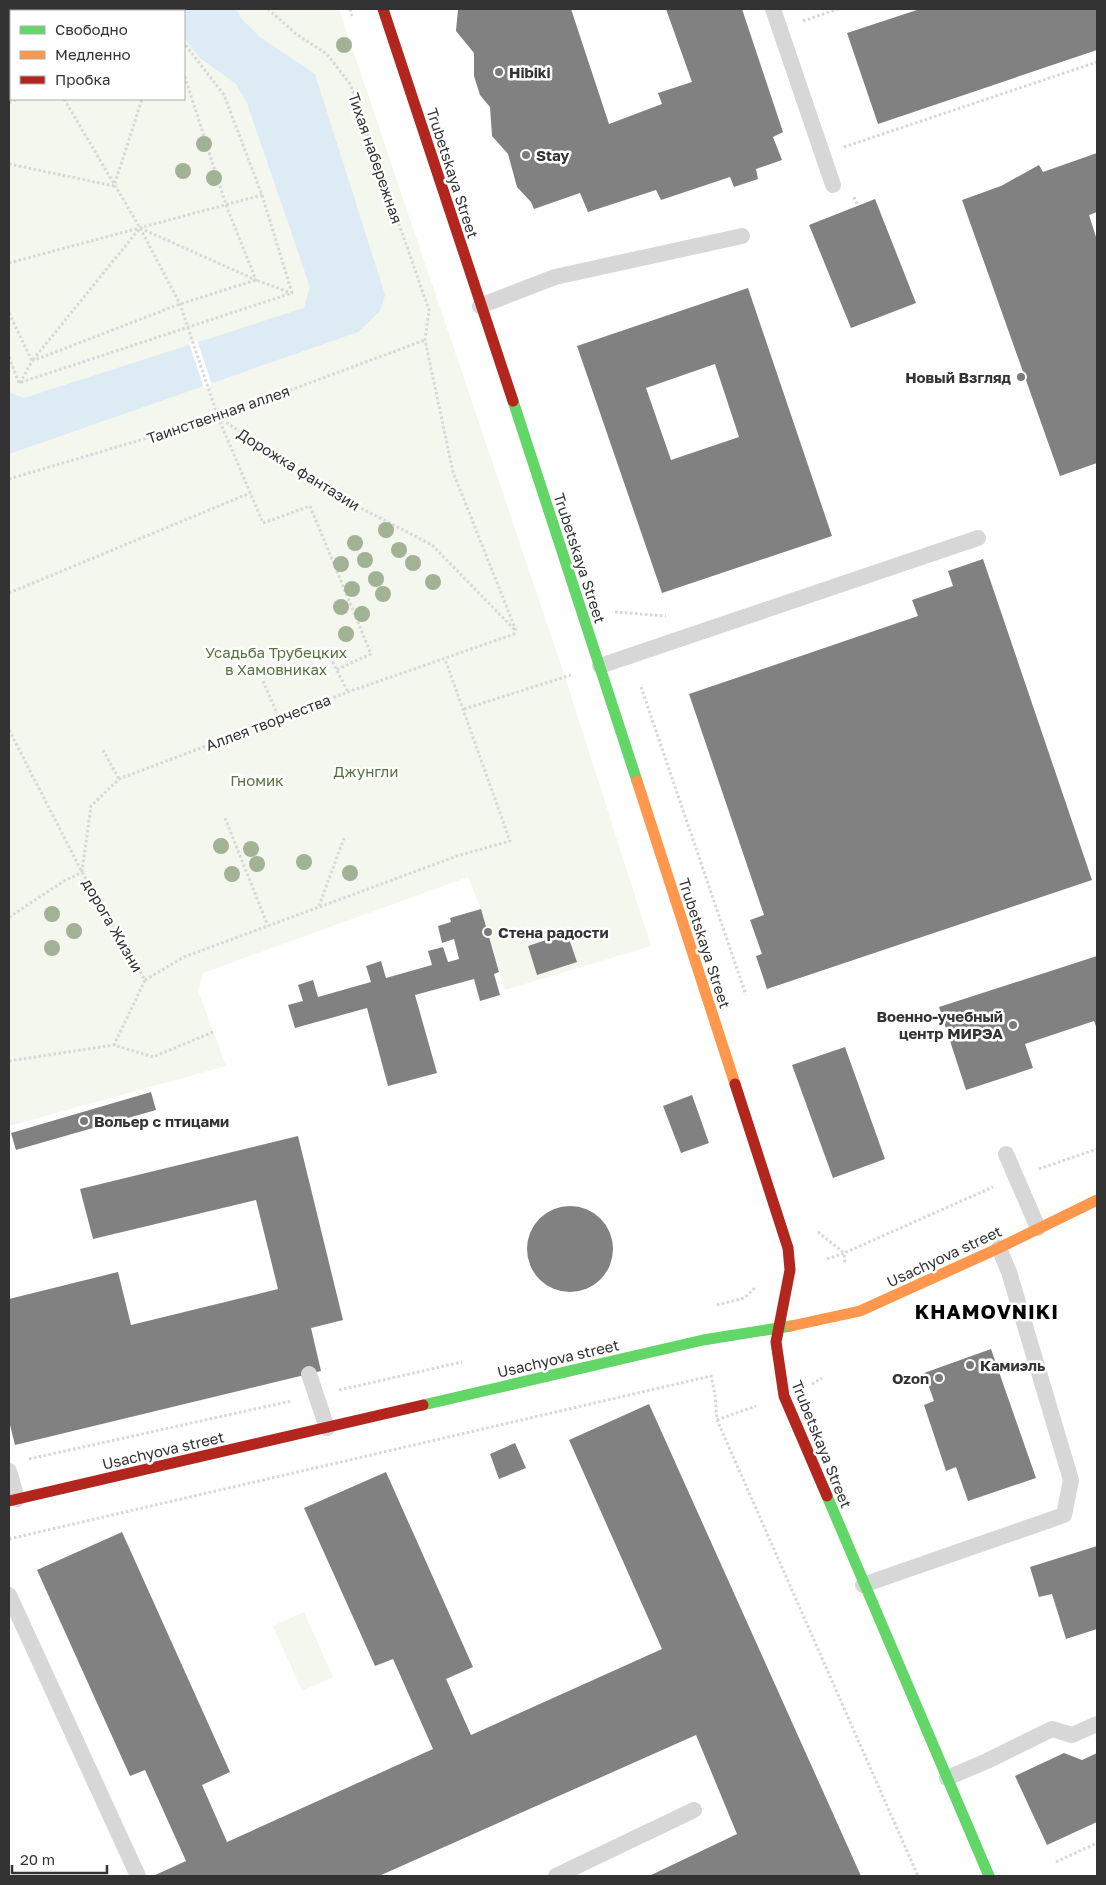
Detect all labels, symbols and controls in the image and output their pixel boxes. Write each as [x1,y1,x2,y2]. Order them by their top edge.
legend [10,10,185,100]
text: Свободно [55,20,128,38]
text: Медленно [55,45,131,63]
place label: Hibiki [509,63,551,81]
marker: Hibiki [493,66,505,78]
text: Пробка [55,70,110,88]
street label: Тихая набережная [345,90,407,226]
street label: Trubetskaya Street [423,106,483,240]
place label: Stay [536,146,569,164]
marker: Stay [520,149,532,161]
place label: Новый Взгляд [905,368,1012,386]
marker: Новый Взгляд [1015,371,1027,383]
street label: Таинственная аллея [144,381,292,447]
street label: Дорожка фантазии [235,424,363,514]
street label: Trubetskaya Street [550,491,610,625]
park label: Усадьба Трубецких в Хамовниках [205,643,347,678]
street label: Аллея творчества [203,690,333,754]
park label: Джунгли [333,762,399,780]
park label: Гномик [230,771,284,789]
street label: дорога Жизни [79,875,147,975]
street label: Trubetskaya Street [675,876,735,1010]
place label: Стена радости [498,923,609,941]
marker: Стена радости [482,926,494,938]
place label: Военно-учебный центр МИРЭА [876,1007,1003,1042]
marker: Военно-учебный центр МИРЭА [1007,1019,1019,1031]
place label: Вольер с птицами [94,1112,229,1130]
marker: Вольер с птицами [78,1115,90,1127]
street label: Usachyova street [884,1222,1004,1290]
district label: KHAMOVNIKI [915,1299,1059,1323]
street label: Usachyova street [495,1335,621,1381]
place label: Камиэль [980,1356,1045,1374]
marker: Камиэль [964,1359,976,1371]
place label: Ozon [892,1369,929,1387]
marker: Ozon [933,1372,945,1384]
street label: Trubetskaya Street [788,1378,856,1510]
street label: Usachyova street [100,1427,226,1473]
scale bar [12,1842,108,1874]
text: 20 m [20,1850,55,1868]

